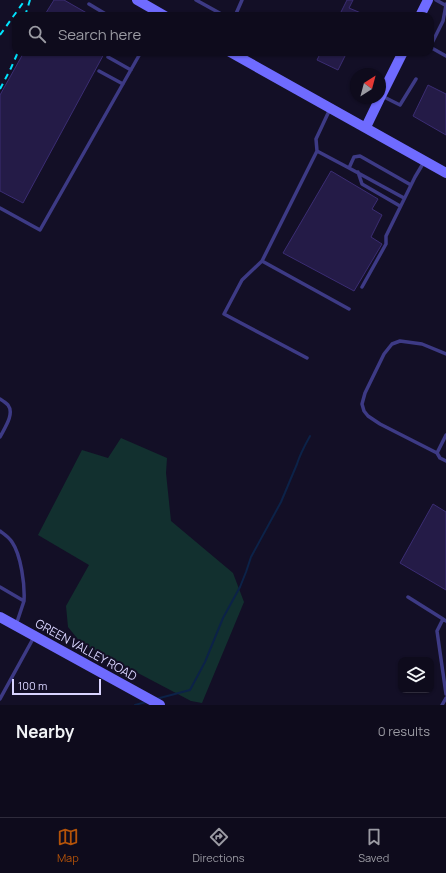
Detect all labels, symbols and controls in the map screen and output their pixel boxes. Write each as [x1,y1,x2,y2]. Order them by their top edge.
search box [12,12,434,56]
icon: search [26,23,48,45]
text: Search here [58,24,141,45]
north arrow [350,68,386,104]
street label: GREEN VALLEY ROAD [32,615,140,685]
map controls [398,657,434,693]
button: layers [398,657,434,693]
scale bar [12,677,101,696]
text: 100 m [18,678,47,693]
text: Nearby [16,720,74,743]
text: 0 results [378,722,430,740]
tab: Map [57,826,79,865]
tab: Directions [192,826,245,865]
tab: Saved [358,826,389,865]

